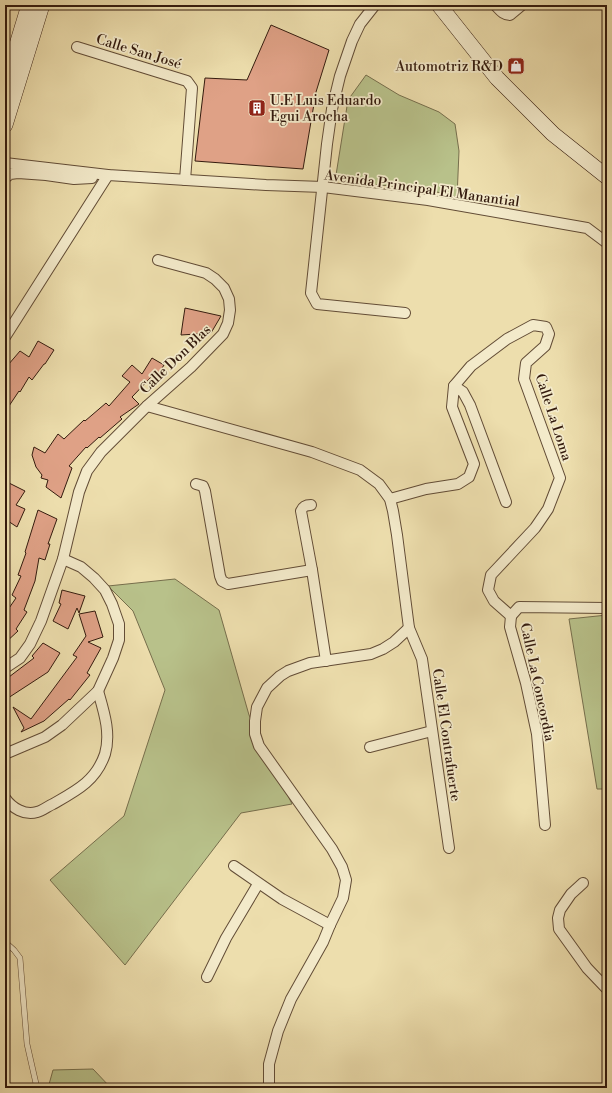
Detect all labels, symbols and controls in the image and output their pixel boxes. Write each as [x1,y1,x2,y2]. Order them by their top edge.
street label: Calle San José [94,30,184,73]
shop icon: Automotriz R&D [506,56,526,76]
place label: Automotriz R&D [395,58,503,76]
place label: U.E Luis Eduardo Egui Arocha [270,92,381,126]
building icon: U.E Luis Eduardo Egui Arocha [247,98,267,118]
street label: Avenida Principal El Manantial [322,166,521,212]
street label: Calle Don Blas [136,321,215,398]
street label: Calle La Loma [530,371,576,464]
street label: Calle La Concordia [516,621,559,744]
street label: Calle El Contrafuerte [428,668,464,803]

